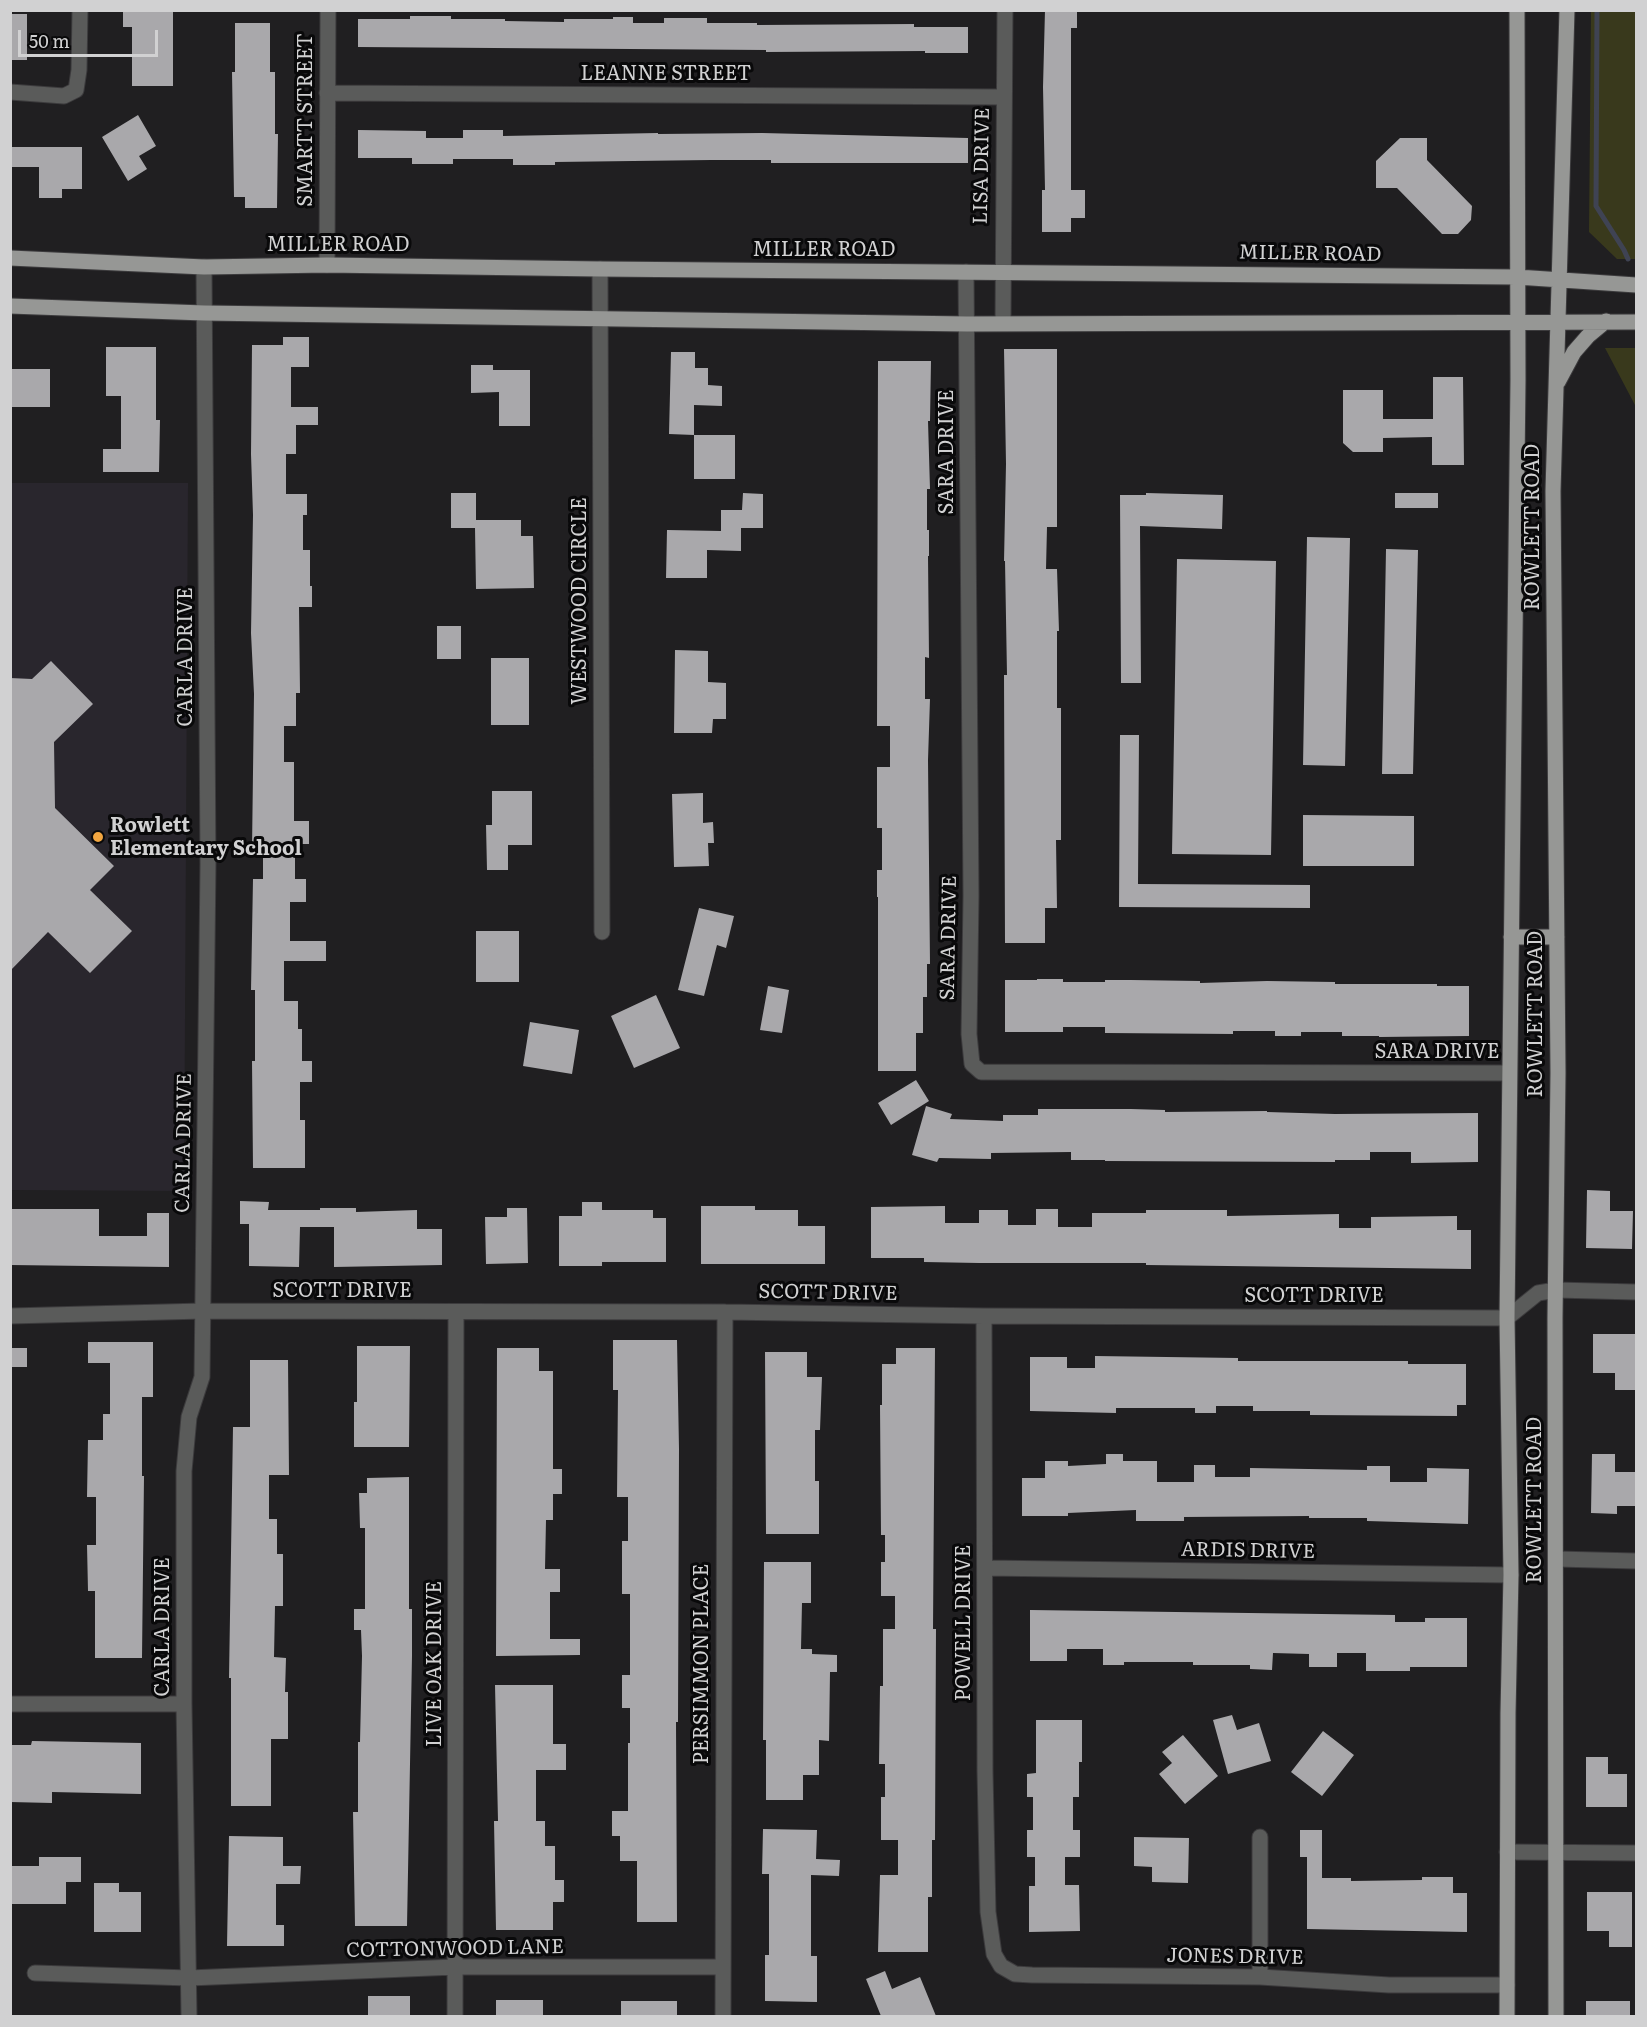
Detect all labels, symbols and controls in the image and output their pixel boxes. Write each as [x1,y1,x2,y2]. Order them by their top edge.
scale bar [21,18,160,56]
text: 50 m [29,27,70,54]
street label: SMARTT STREET [294,33,318,207]
street label: LEANNE STREET [581,62,751,86]
street label: LISA DRIVE [969,107,995,225]
street label: MILLER ROAD [267,233,409,257]
street label: MILLER ROAD [753,238,895,262]
street label: MILLER ROAD [1238,241,1382,267]
street label: SARA DRIVE [935,390,959,514]
street label: ROWLETT ROAD [1521,444,1545,610]
street label: WESTWOOD CIRCLE [568,497,592,705]
street label: CARLA DRIVE [174,587,198,727]
place label: Rowlett Elementary School [110,814,302,861]
marker: Rowlett Elementary School [91,830,105,844]
street label: SARA DRIVE [936,875,962,1001]
street label: ROWLETT ROAD [1524,931,1548,1097]
street label: SARA DRIVE [1375,1040,1499,1064]
street label: CARLA DRIVE [171,1073,197,1213]
street label: SCOTT DRIVE [272,1279,412,1303]
street label: SCOTT DRIVE [758,1280,898,1306]
street label: SCOTT DRIVE [1244,1284,1384,1308]
street label: ROWLETT ROAD [1523,1417,1547,1583]
street label: ARDIS DRIVE [1181,1538,1315,1564]
street label: POWELL DRIVE [952,1545,976,1701]
street label: CARLA DRIVE [151,1557,175,1697]
street label: PERSIMMON PLACE [690,1564,714,1764]
street label: LIVE OAK DRIVE [423,1581,447,1747]
street label: COTTONWOOD LANE [346,1935,564,1963]
street label: JONES DRIVE [1166,1944,1304,1970]

